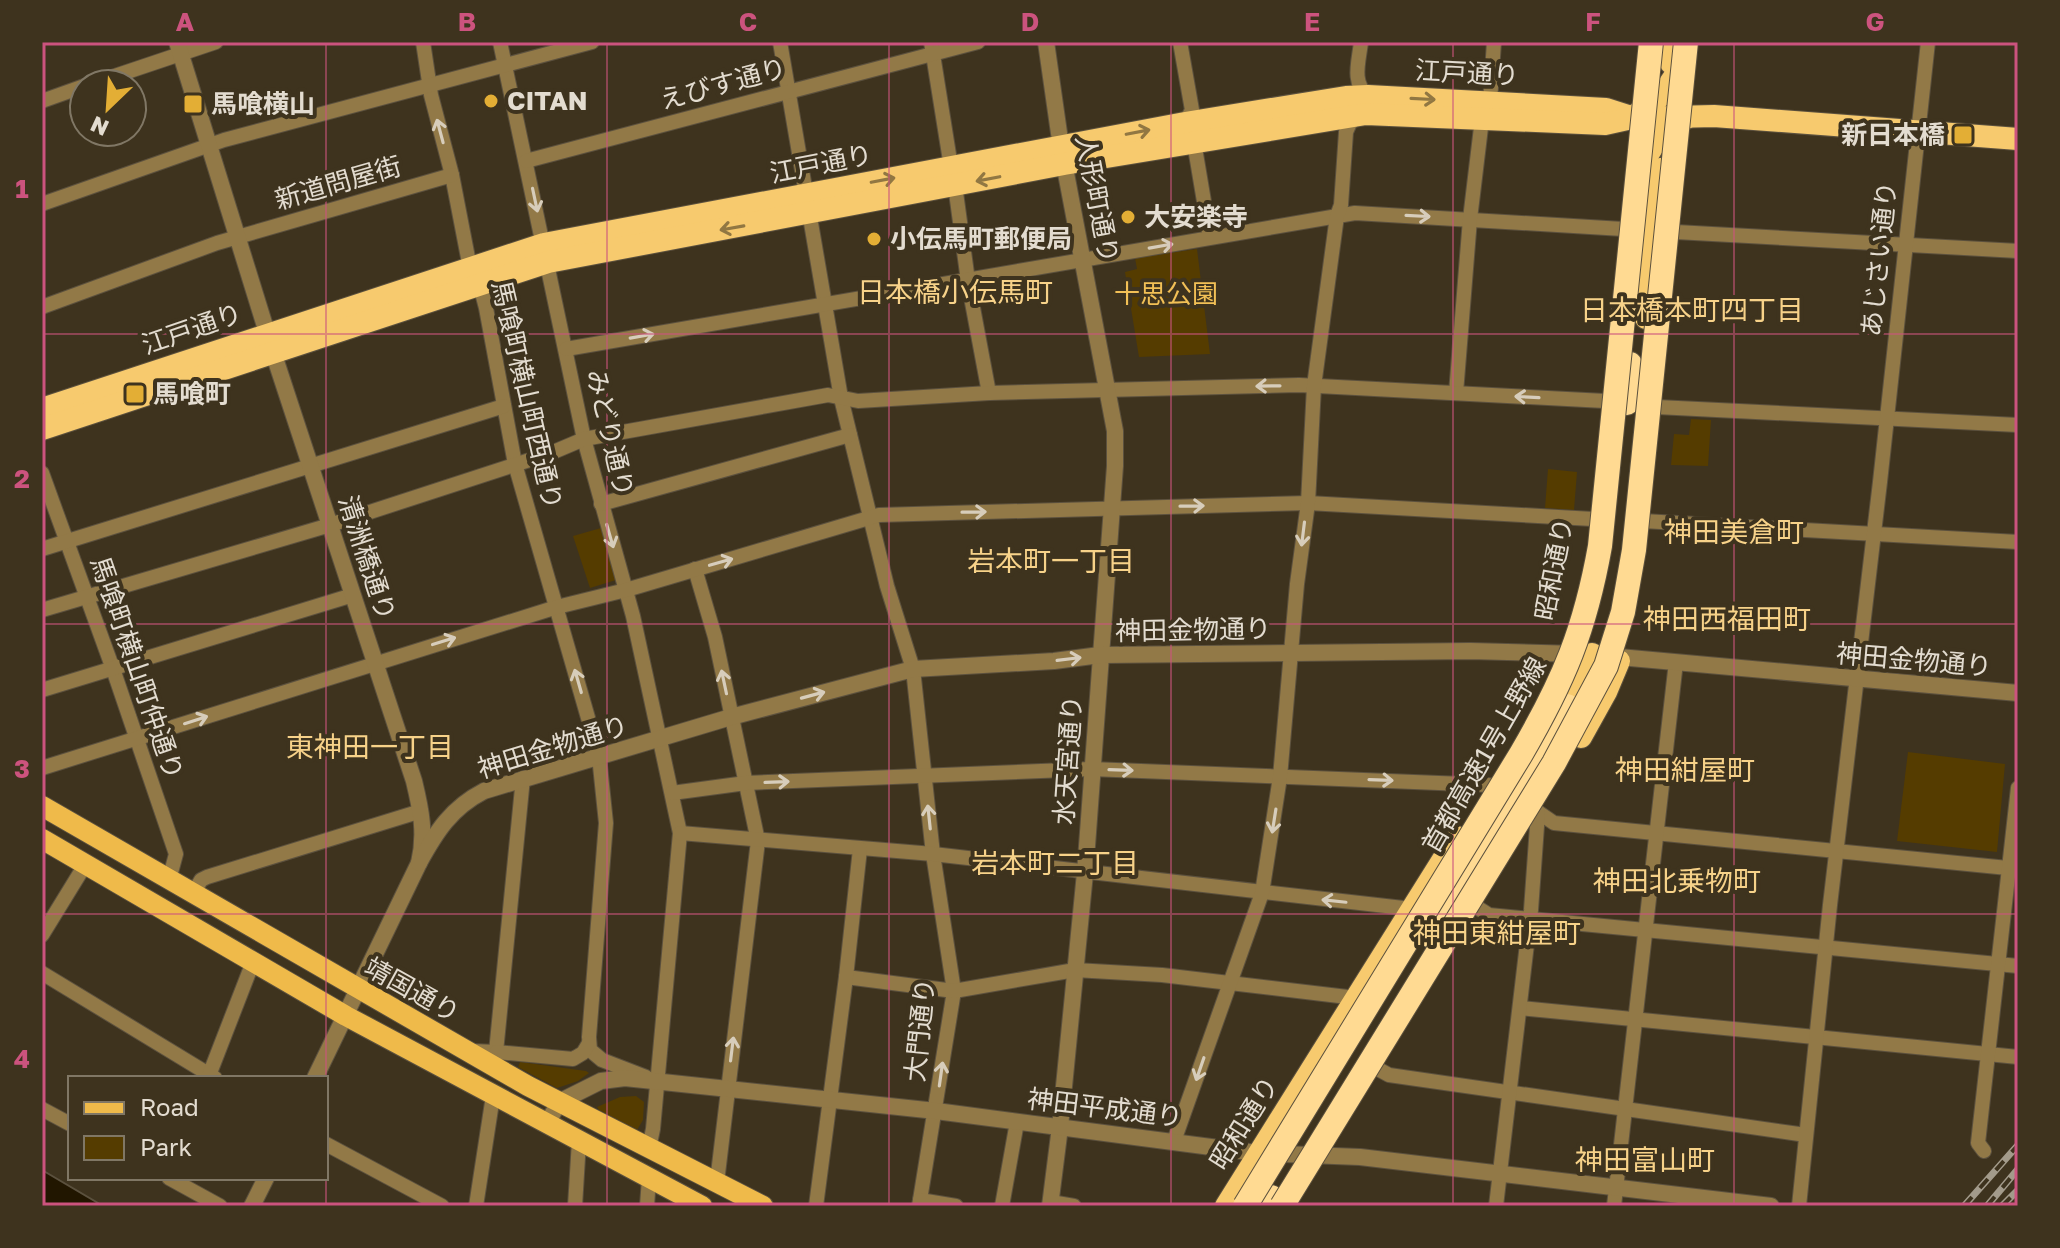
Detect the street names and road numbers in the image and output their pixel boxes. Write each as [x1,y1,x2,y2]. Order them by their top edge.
street label: えびす通り [656,52,790,115]
street label: 江戸通り [1414,54,1520,91]
street label: 人形町通り [1070,132,1125,266]
street label: 江戸通り [767,138,875,189]
street label: 新道問屋街 [271,150,405,215]
street label: あじさい通り [1855,180,1902,338]
street label: 馬喰町横山町西通り [486,277,569,512]
street label: 江戸通り [138,297,246,360]
street label: みどり通り [581,366,640,500]
street label: 清洲橋通り [333,491,402,624]
street label: 昭和通り [1528,515,1579,623]
street label: 馬喰町横山町仲通り [85,552,190,784]
street label: 神田金物通り [1115,613,1271,646]
street label: 神田金物通り [1835,637,1993,682]
street label: 首都高速1号上野線 [1415,651,1552,858]
street label: 水天宮通り [1048,694,1087,826]
street label: 神田金物通り [474,709,632,784]
street label: 靖国通り [359,951,465,1028]
street label: 大門通り [899,977,940,1083]
street label: 昭和通り [1203,1070,1284,1175]
street label: 神田平成通り [1026,1083,1184,1132]

